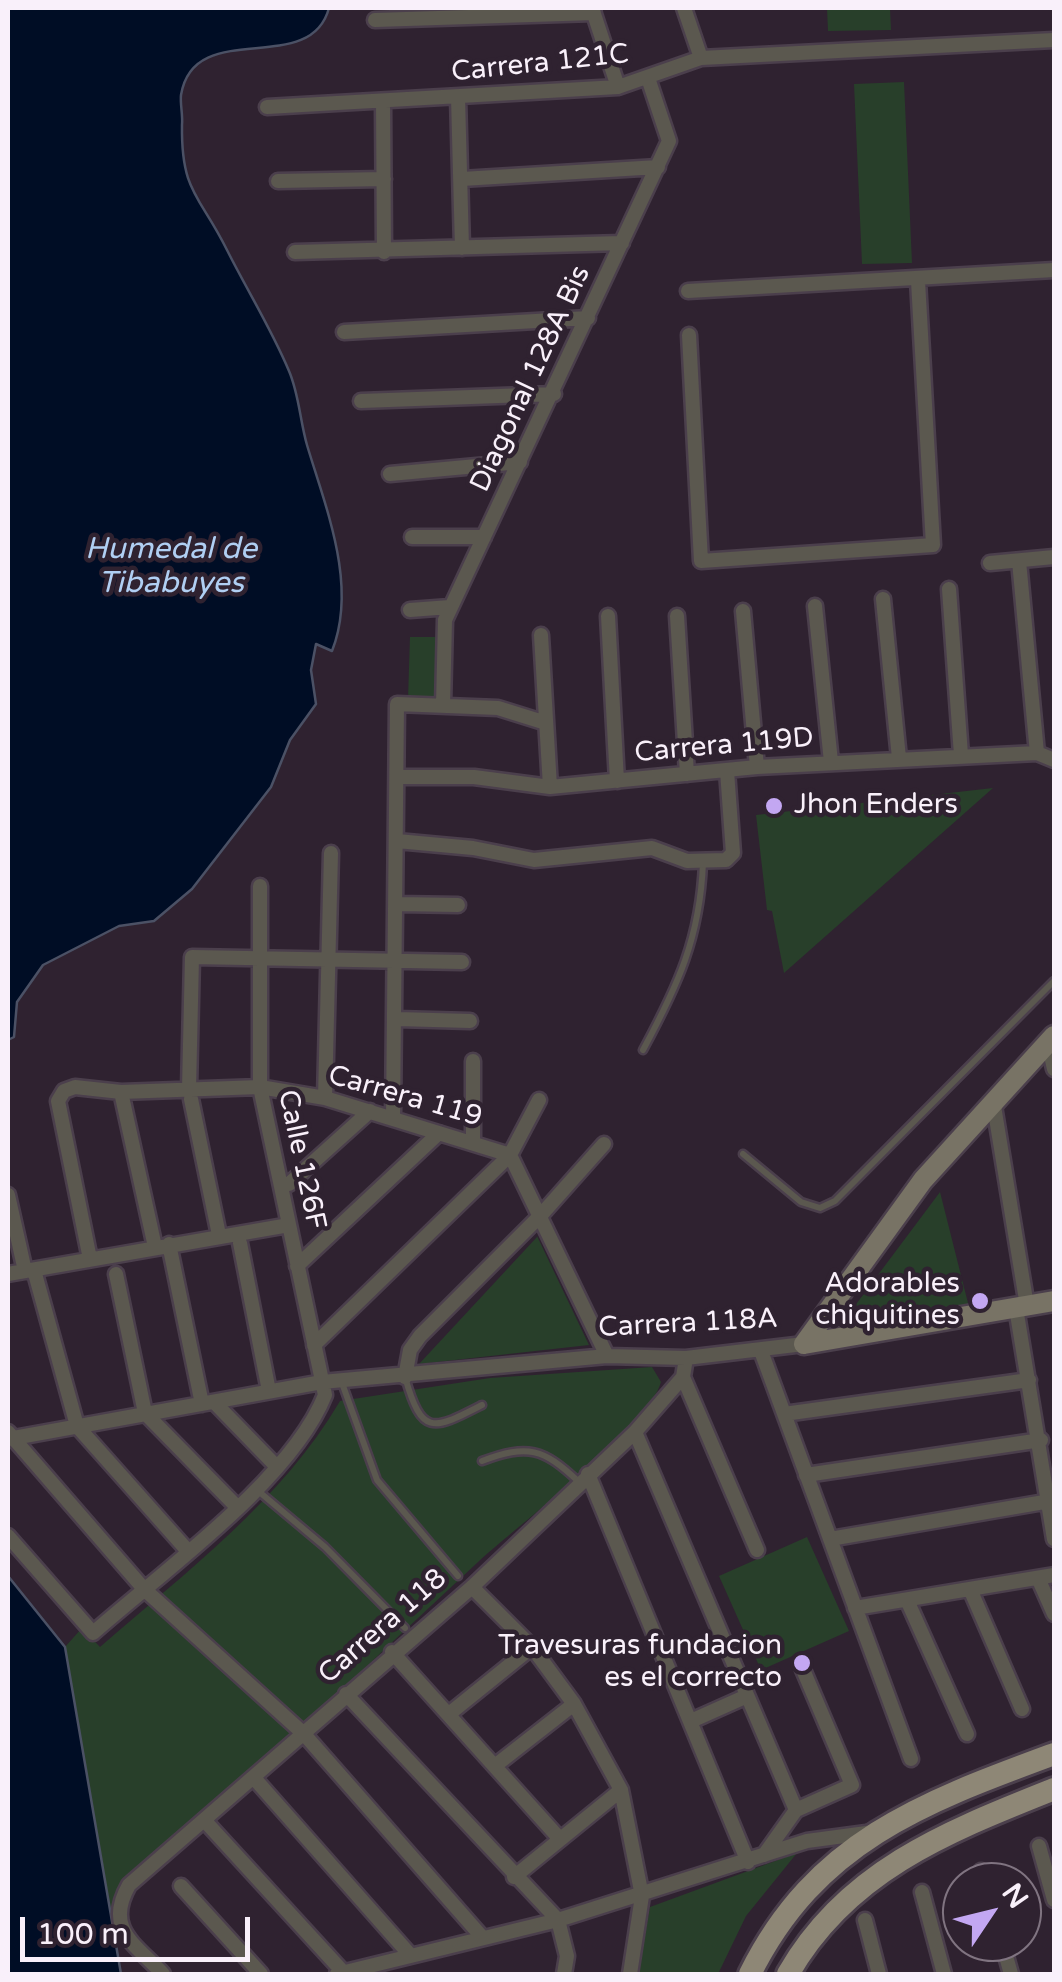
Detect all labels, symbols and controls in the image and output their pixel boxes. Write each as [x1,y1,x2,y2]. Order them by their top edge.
street label: Carrera 121C [450,38,630,90]
street label: Diagonal 128A Bis [464,261,598,497]
water label: Humedal de Tibabuyes [85,532,257,602]
street label: Carrera 119D [633,721,815,771]
place label: Jhon Enders [794,789,958,823]
marker: Jhon Enders [763,795,785,817]
street label: Carrera 119 [324,1059,486,1135]
street label: Calle 126F [270,1087,332,1233]
place label: Adorables chiquitines [815,1268,960,1334]
marker: Adorables chiquitines [969,1290,991,1312]
street label: Carrera 118A [598,1303,778,1345]
street label: Carrera 118 [312,1562,454,1692]
place label: Travesuras fundacion es el correcto [498,1630,782,1696]
marker: Travesuras fundacion es el correcto [791,1652,813,1674]
north arrow [942,1862,1042,1962]
text: N [995,1877,1035,1915]
scale bar [25,1897,255,1959]
text: 100 m [37,1916,129,1953]

